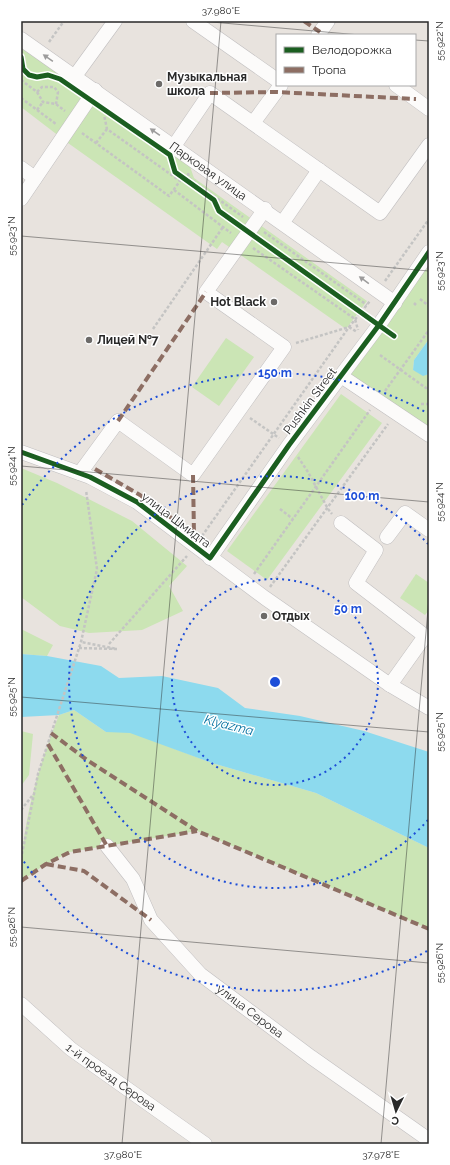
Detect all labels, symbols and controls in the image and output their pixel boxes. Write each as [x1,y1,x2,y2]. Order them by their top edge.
text: 37.980°E [202,5,240,16]
text: 55.922°N [434,21,445,61]
legend [276,34,416,86]
text: Велодорожка [312,43,392,57]
one-way arrow [43,54,53,62]
text: Тропа [312,63,346,77]
place label: Музыкальная школа [167,70,247,98]
marker: Музыкальная школа [154,79,164,89]
one-way arrow [149,128,160,136]
street label: Парковая улица [167,139,249,203]
text: 55.923°N [6,216,17,256]
text: 55.923°N [434,251,445,291]
one-way arrow [358,276,369,284]
place label: Hot Black [210,295,266,309]
marker: Hot Black [269,297,279,307]
place label: Лицей №7 [97,333,159,347]
marker: Лицей №7 [84,335,94,345]
street label: Pushkin Street [280,365,340,437]
text: 150 m [258,366,292,380]
text: 55.924°N [6,446,17,486]
text: 55.924°N [434,482,445,522]
street label: улица Шмидта [139,489,213,551]
text: 100 m [345,489,379,503]
text: 50 m [334,602,362,616]
place label: Отдых [272,609,310,623]
marker: Отдых [259,611,269,621]
centre of rings [268,675,282,689]
text: 55.925°N [6,677,17,717]
water label: Klyazma [203,712,255,738]
text: 55.925°N [434,712,445,752]
text: 55.926°N [6,907,17,947]
text: 55.926°N [434,943,445,983]
street label: улица Серова [214,982,286,1041]
street label: 1-й проезд Серова [63,1041,158,1114]
north arrow [376,1091,416,1131]
text: С [390,1114,399,1127]
text: 37.980°E [104,1149,142,1160]
text: 37.978°E [362,1149,400,1160]

